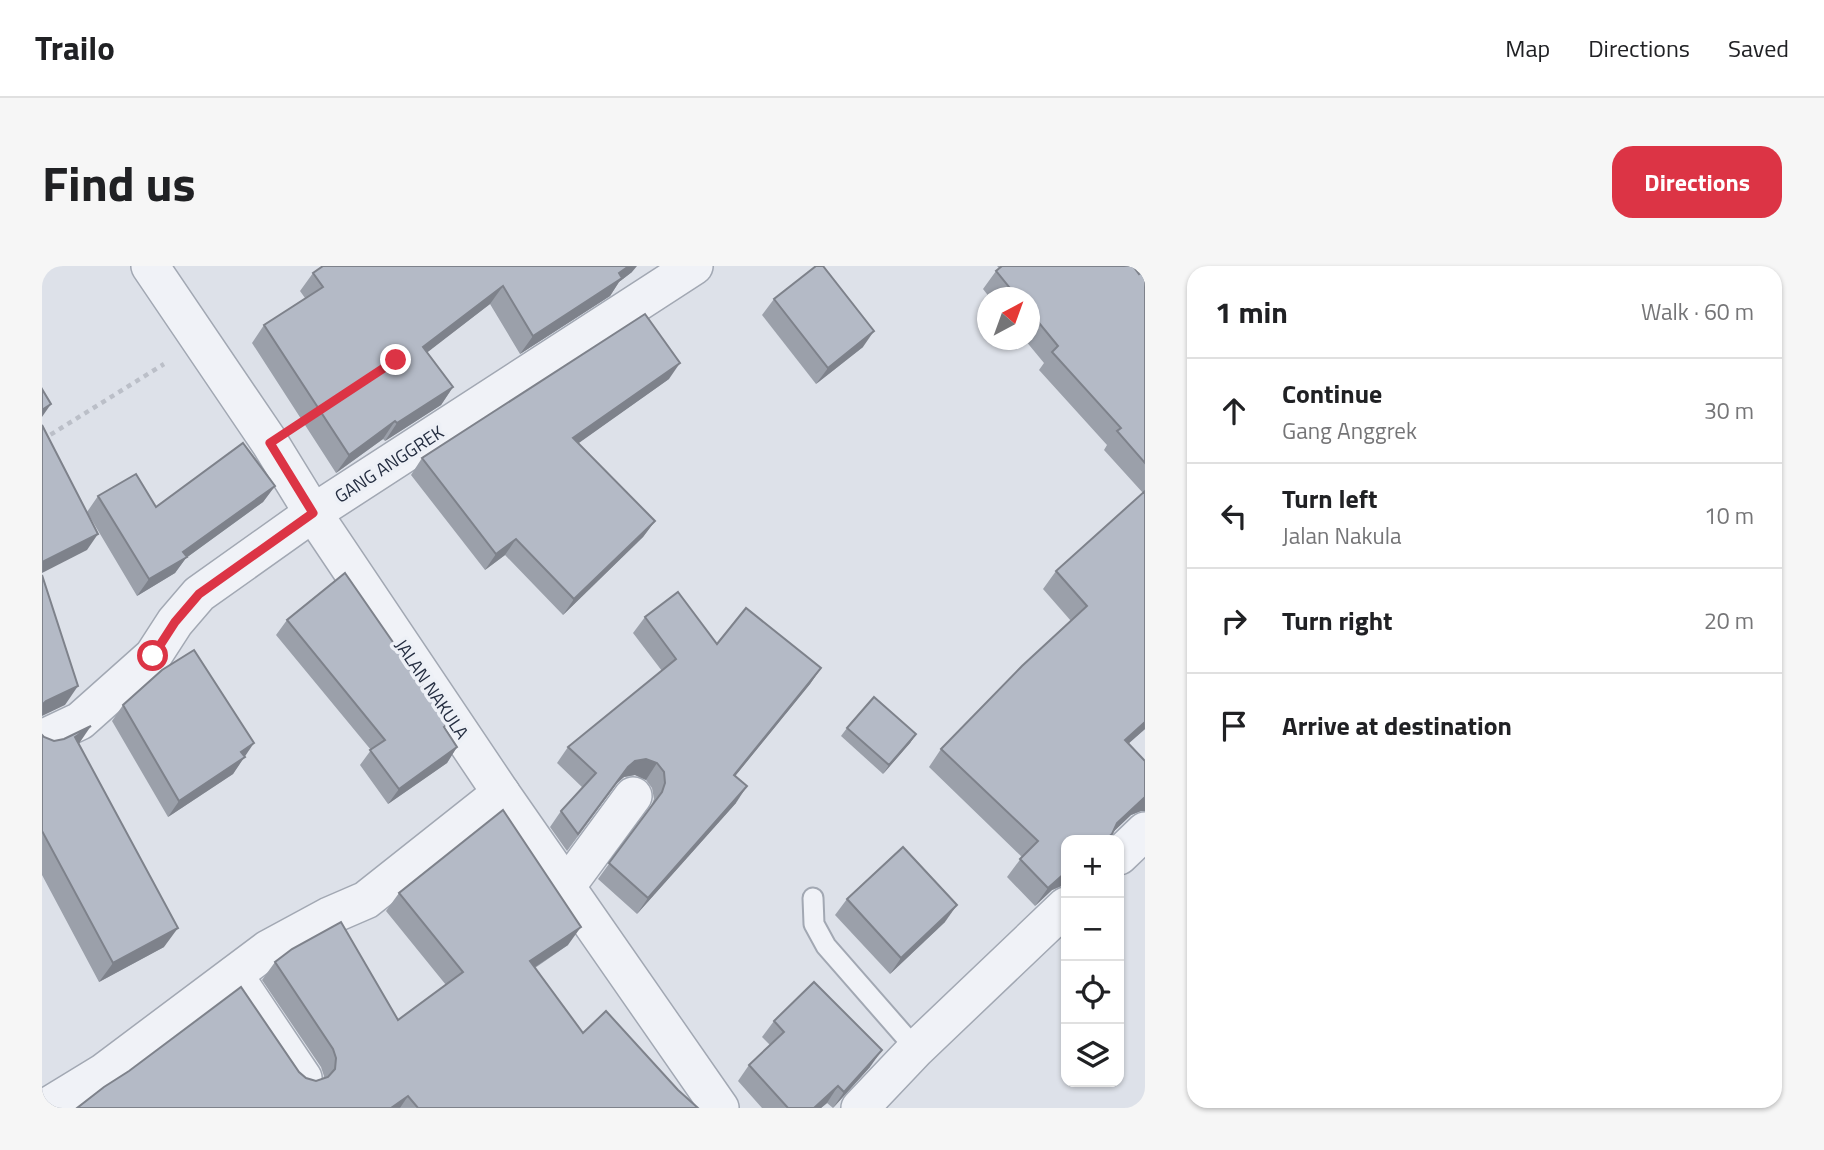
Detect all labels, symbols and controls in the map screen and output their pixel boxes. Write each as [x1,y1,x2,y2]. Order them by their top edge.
text: Trailo [35,23,115,73]
text: Map [1505,30,1550,66]
text: Directions [1588,30,1690,66]
text: Saved [1728,30,1789,66]
text: Find us [42,145,196,220]
button: Directions [1612,146,1782,218]
north arrow [977,287,1040,350]
text: 1 min [1215,289,1288,335]
text: Walk · 60 m [1641,294,1754,329]
route end [380,344,411,375]
text: Continue [1282,374,1382,413]
icon: ahead [1215,392,1253,430]
text: 30 m [1704,393,1754,428]
text: Gang Anggrek [1282,413,1417,448]
street label: GANG ANGGREK [329,419,449,509]
text: Turn left [1282,479,1377,518]
icon: left [1215,497,1253,535]
text: 10 m [1704,498,1754,533]
text: Jalan Nakula [1282,518,1402,553]
text: Turn right [1282,601,1393,640]
icon: right [1215,602,1253,640]
text: 20 m [1704,603,1754,638]
street label: JALAN NAKULA [389,634,476,745]
route start [137,640,168,671]
text: Arrive at destination [1282,706,1512,745]
icon: arrive [1215,707,1253,745]
map controls [1061,835,1124,1087]
button: + [1061,835,1124,898]
button: − [1061,898,1124,961]
button: locate [1061,961,1124,1024]
button: layers [1061,1024,1124,1087]

